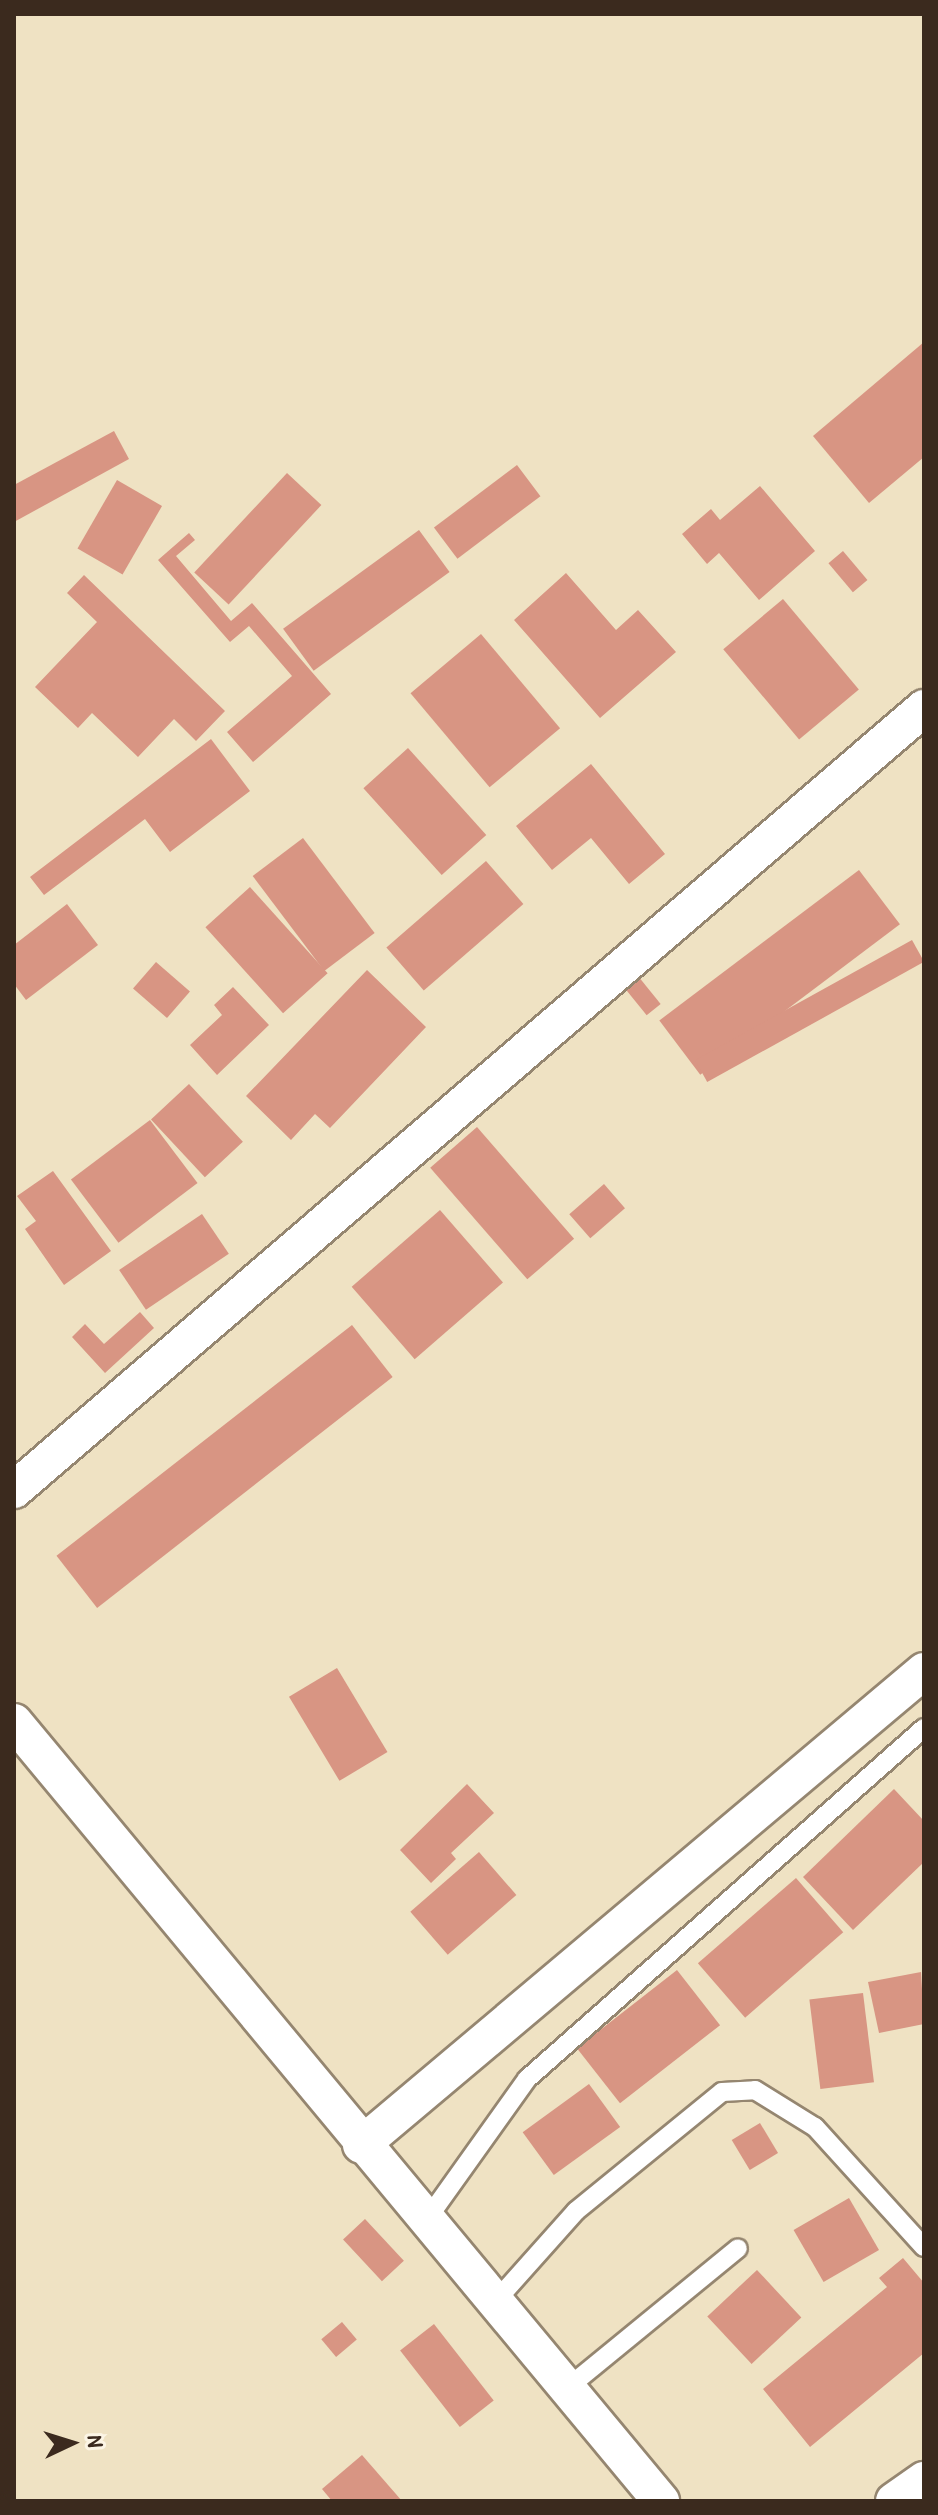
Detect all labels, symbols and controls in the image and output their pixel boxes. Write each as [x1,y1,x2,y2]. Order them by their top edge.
north arrow [32,2403,112,2483]
text: N [81,2434,111,2448]

